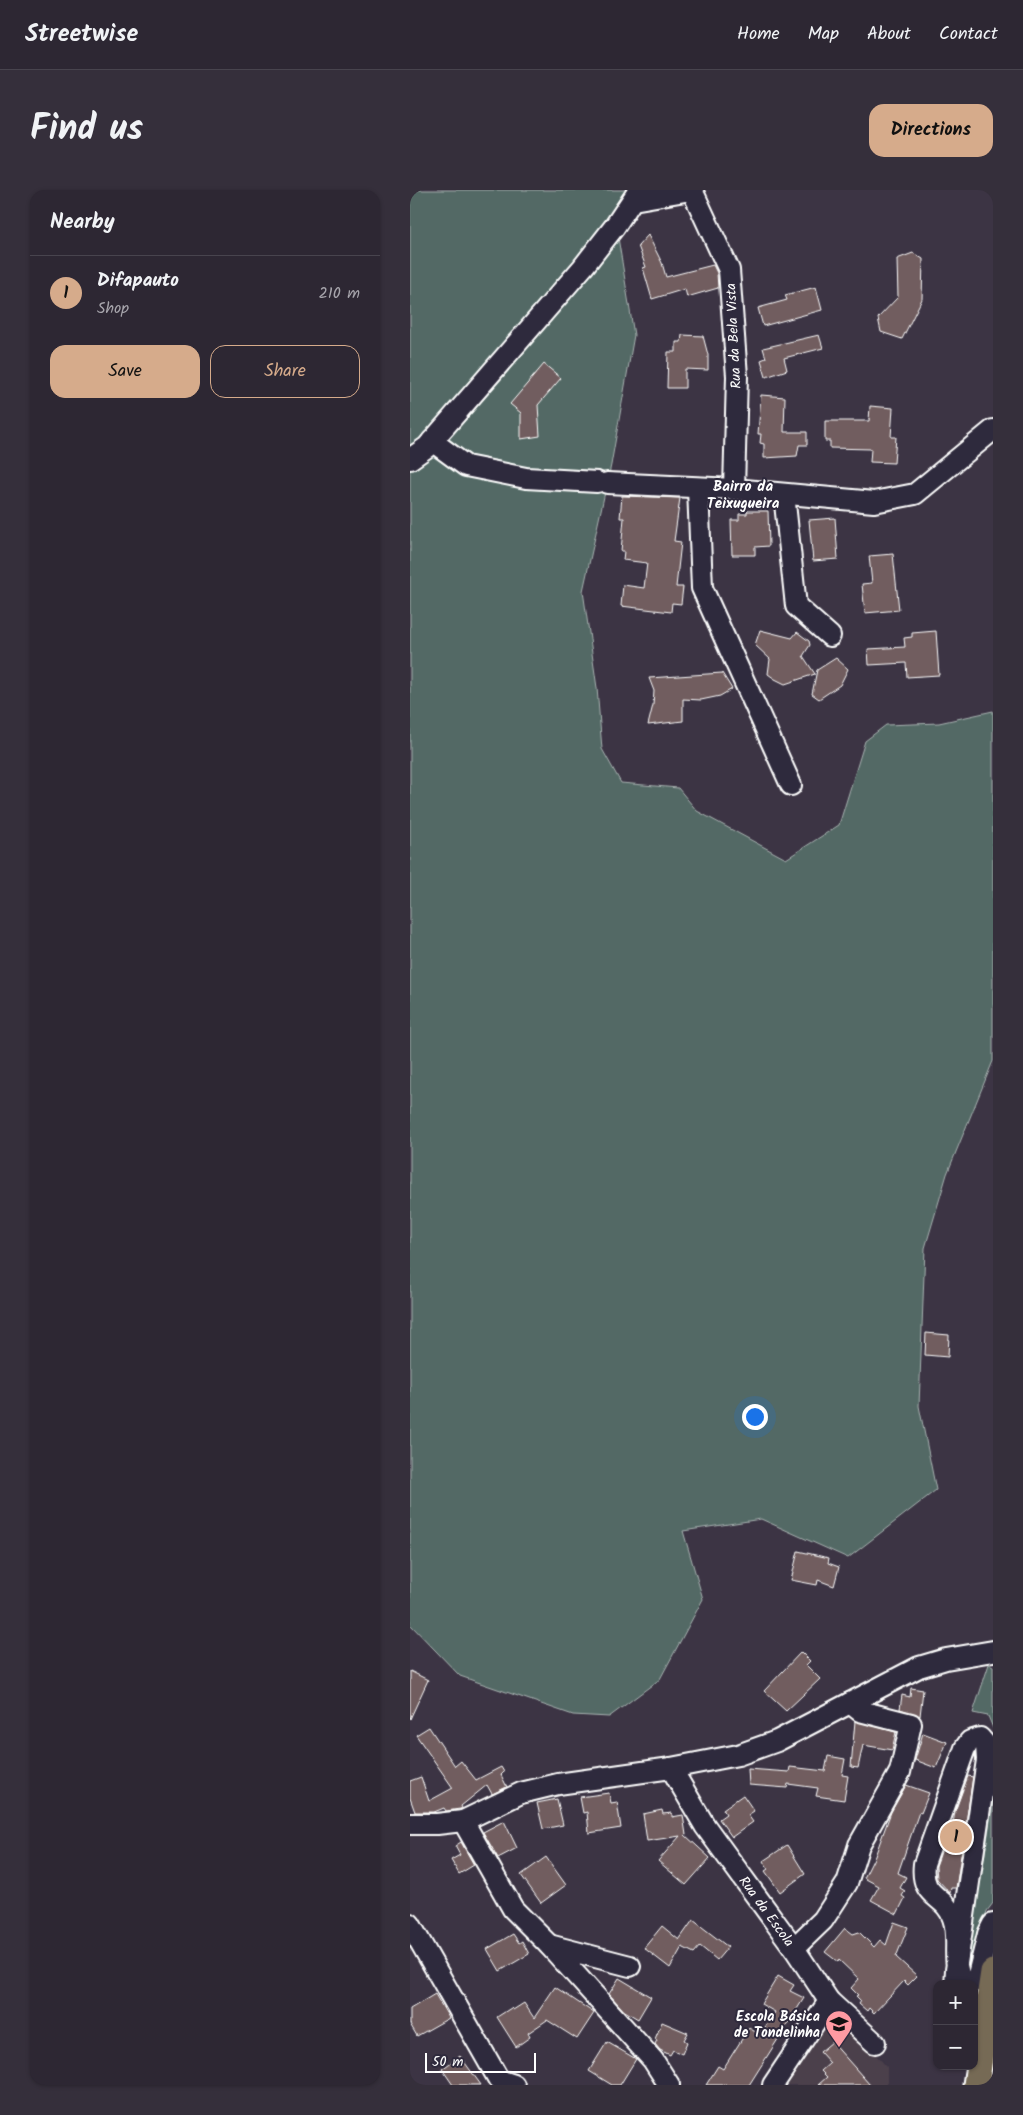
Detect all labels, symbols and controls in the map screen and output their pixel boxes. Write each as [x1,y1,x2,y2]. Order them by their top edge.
text: Streetwise [25,15,138,54]
text: Home [737,20,780,49]
text: Map [808,20,839,49]
text: About [867,20,911,49]
text: Contact [939,20,998,49]
text: Find us [30,102,143,158]
button: Directions [869,104,993,157]
text: Nearby [50,206,115,239]
text: Difapauto [97,266,179,296]
text: 1 [64,281,68,306]
text: 210 m [319,281,360,306]
street label: Rua da Bela Vista [720,283,748,389]
text: Shop [97,296,129,321]
button: Save [50,345,200,398]
button: Share [210,345,360,398]
district label: Bairro da Teixugueira [707,475,780,516]
your location [742,1404,768,1430]
pin: 1 [940,1818,972,1856]
street label: Rua da Escola [733,1872,799,1952]
map controls [933,1980,978,2070]
button: + [933,1980,978,2025]
place label: Escola Básica de Tondelinha [734,2006,820,2044]
school or university icon: Escola Básica de Tondelinha [824,2009,854,2048]
button: − [933,2025,978,2070]
scale bar [425,2050,536,2073]
text: 50 m [432,2051,463,2073]

